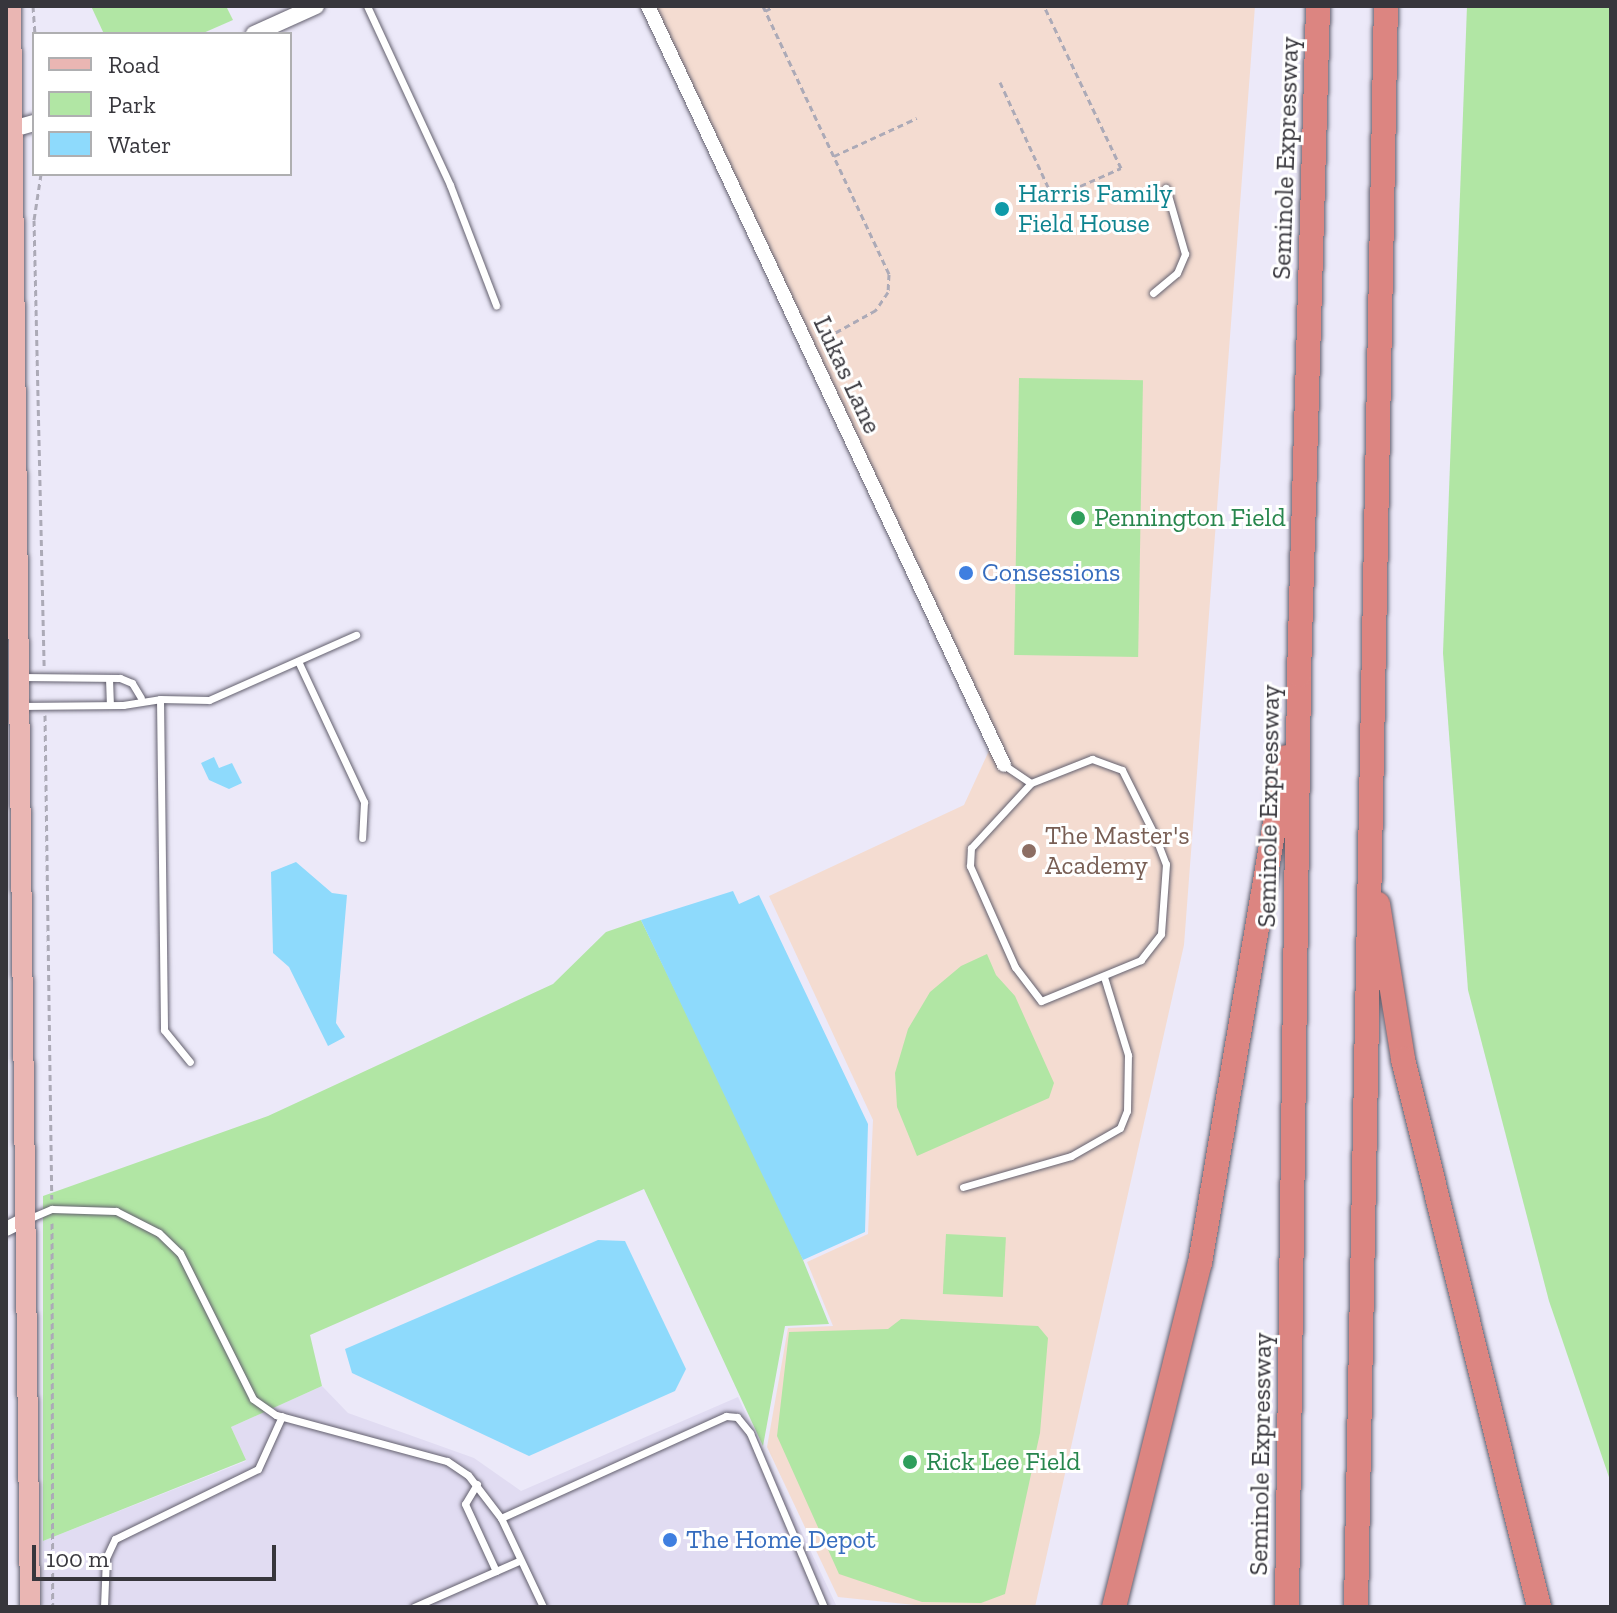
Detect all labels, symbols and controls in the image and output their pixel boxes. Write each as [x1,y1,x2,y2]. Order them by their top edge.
legend [32,32,292,176]
street label: Seminole Expressway [1266,36,1306,280]
text: Road [108,50,160,79]
text: Park [108,90,156,119]
text: Water [108,130,171,159]
place label: Harris Family Field House [1018,178,1173,240]
marker: Harris Family Field House [993,200,1011,218]
street label: Lukas Lane [806,311,888,439]
place label: Pennington Field [1094,502,1286,534]
marker: Pennington Field [1069,509,1087,527]
place label: Consessions [982,557,1120,589]
marker: Consessions [957,564,975,582]
street label: Seminole Expressway [1251,684,1287,928]
place label: The Master's Academy [1045,820,1190,882]
marker: The Master's Academy [1020,842,1038,860]
street label: Seminole Expressway [1243,1332,1279,1576]
place label: Rick Lee Field [926,1446,1080,1478]
marker: Rick Lee Field [901,1453,919,1471]
place label: The Home Depot [686,1524,876,1556]
scale bar [36,1529,280,1579]
marker: The Home Depot [661,1531,679,1549]
text: 100 m [46,1544,109,1573]

